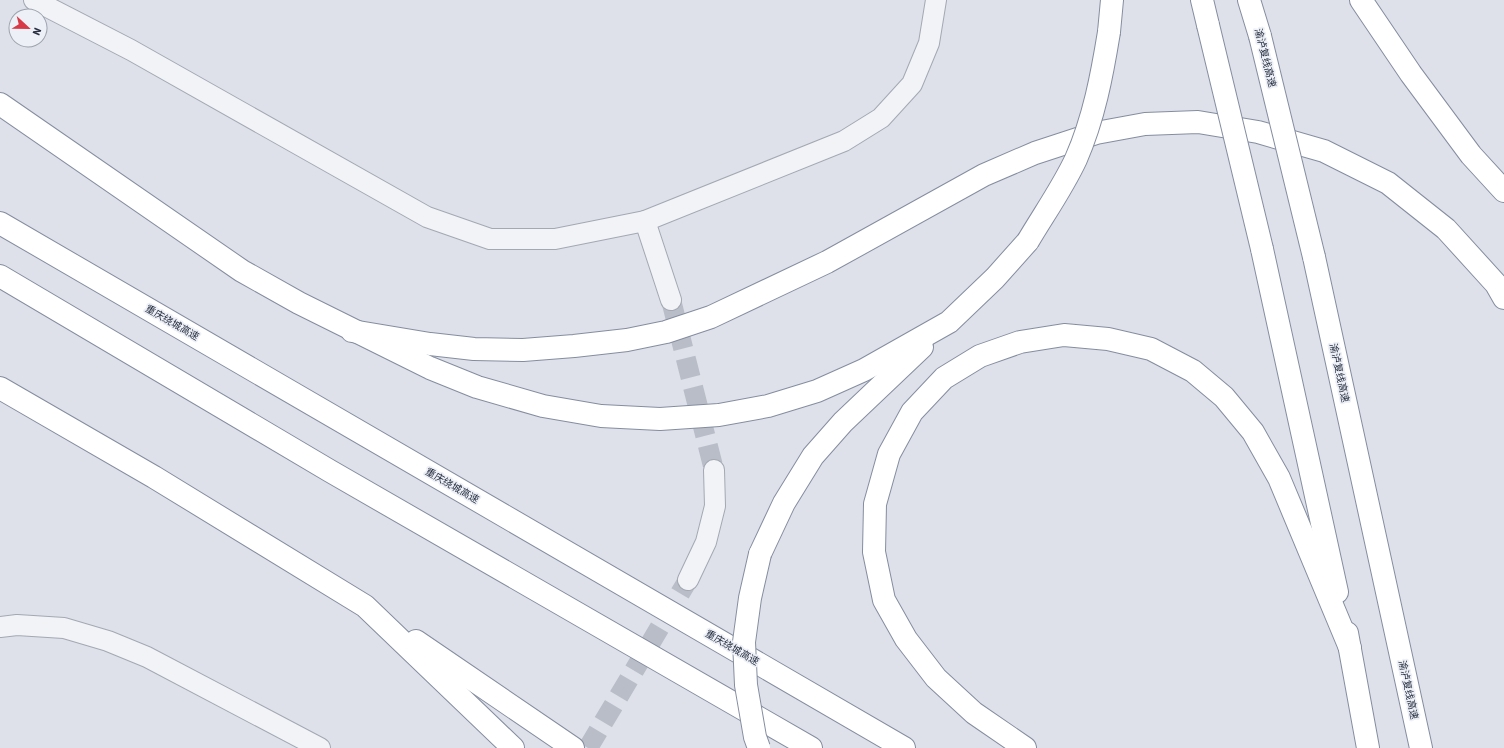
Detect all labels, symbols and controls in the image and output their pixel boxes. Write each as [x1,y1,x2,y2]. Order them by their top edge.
north arrow [8,8,48,48]
text: N [28,25,45,38]
street label: 渝泸复线高速 [1251,27,1279,89]
street label: 重庆绕城高速 [143,302,201,344]
street label: 渝泸复线高速 [1326,342,1352,404]
street label: 重庆绕城高速 [423,465,481,507]
street label: 重庆绕城高速 [703,627,761,669]
street label: 渝泸复线高速 [1395,659,1421,721]

